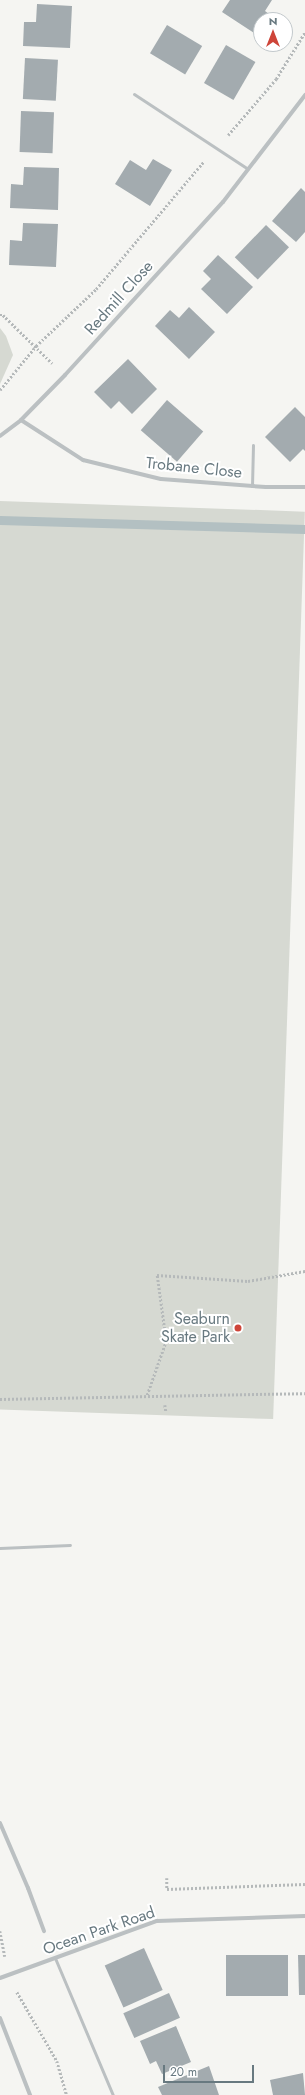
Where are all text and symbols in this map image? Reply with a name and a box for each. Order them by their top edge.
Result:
north arrow [253,12,293,52]
text: N [269,13,277,29]
street label: Redmill Close [81,257,157,339]
street label: Trobane Close [145,453,243,483]
place label: Seaburn Skate Park [161,1309,230,1347]
marker: Seaburn Skate Park [233,1323,243,1333]
street label: Ocean Park Road [40,1903,158,1959]
scale bar [165,2057,256,2083]
text: 20 m [170,2063,197,2081]

